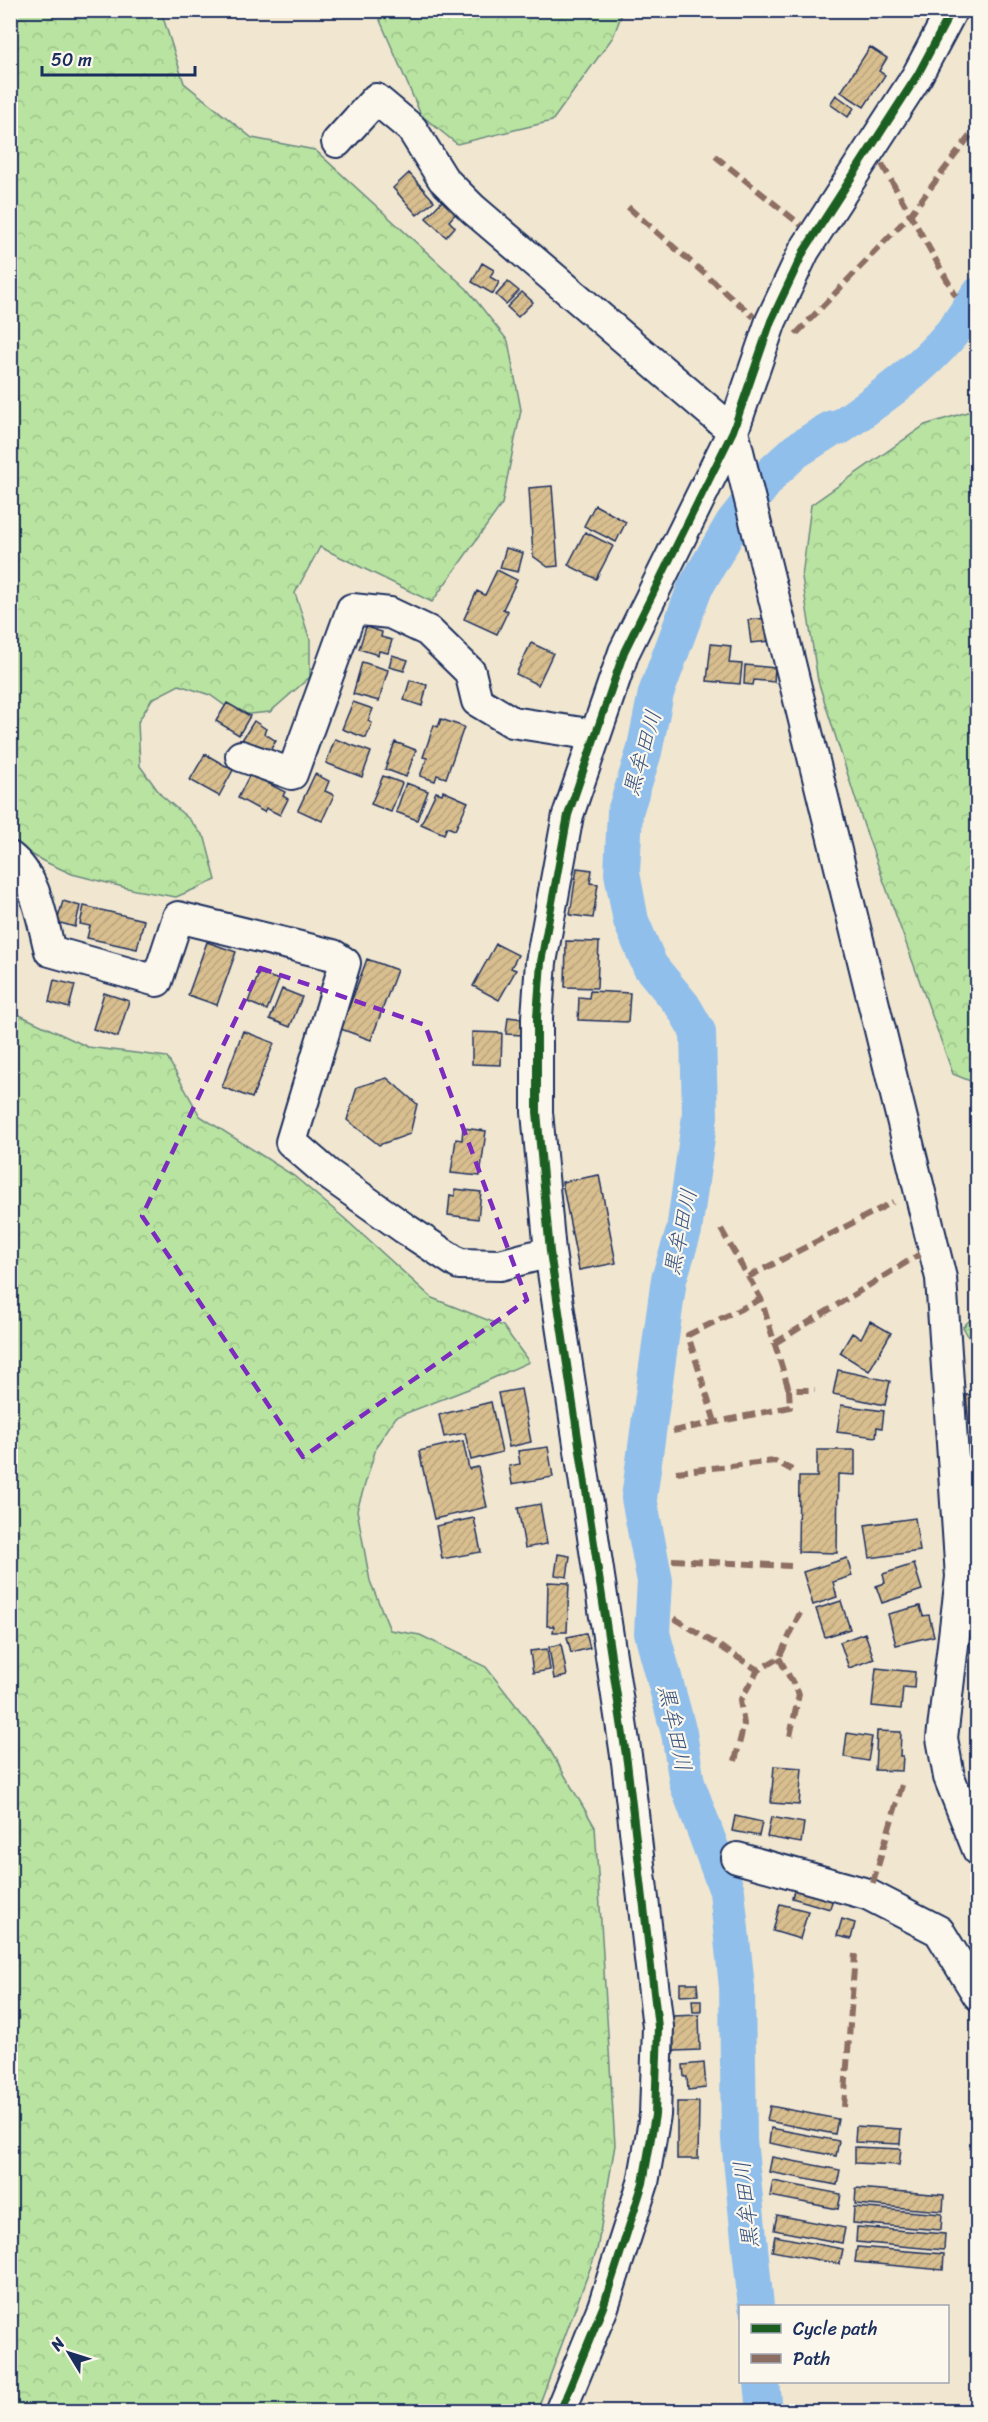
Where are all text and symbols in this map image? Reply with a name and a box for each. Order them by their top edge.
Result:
scale bar [42,39,195,77]
text: 50 m [51,44,92,76]
water label: 黒牟田川 [611,705,673,801]
water label: 黒牟田川 [652,1185,708,1279]
water label: 黒牟田川 [647,1681,703,1775]
water label: 黒牟田川 [722,2159,770,2251]
legend [739,2305,949,2383]
text: Cycle path [793,2313,877,2345]
north arrow [39,2323,99,2383]
text: N [42,2330,73,2358]
text: Path [793,2343,830,2375]

